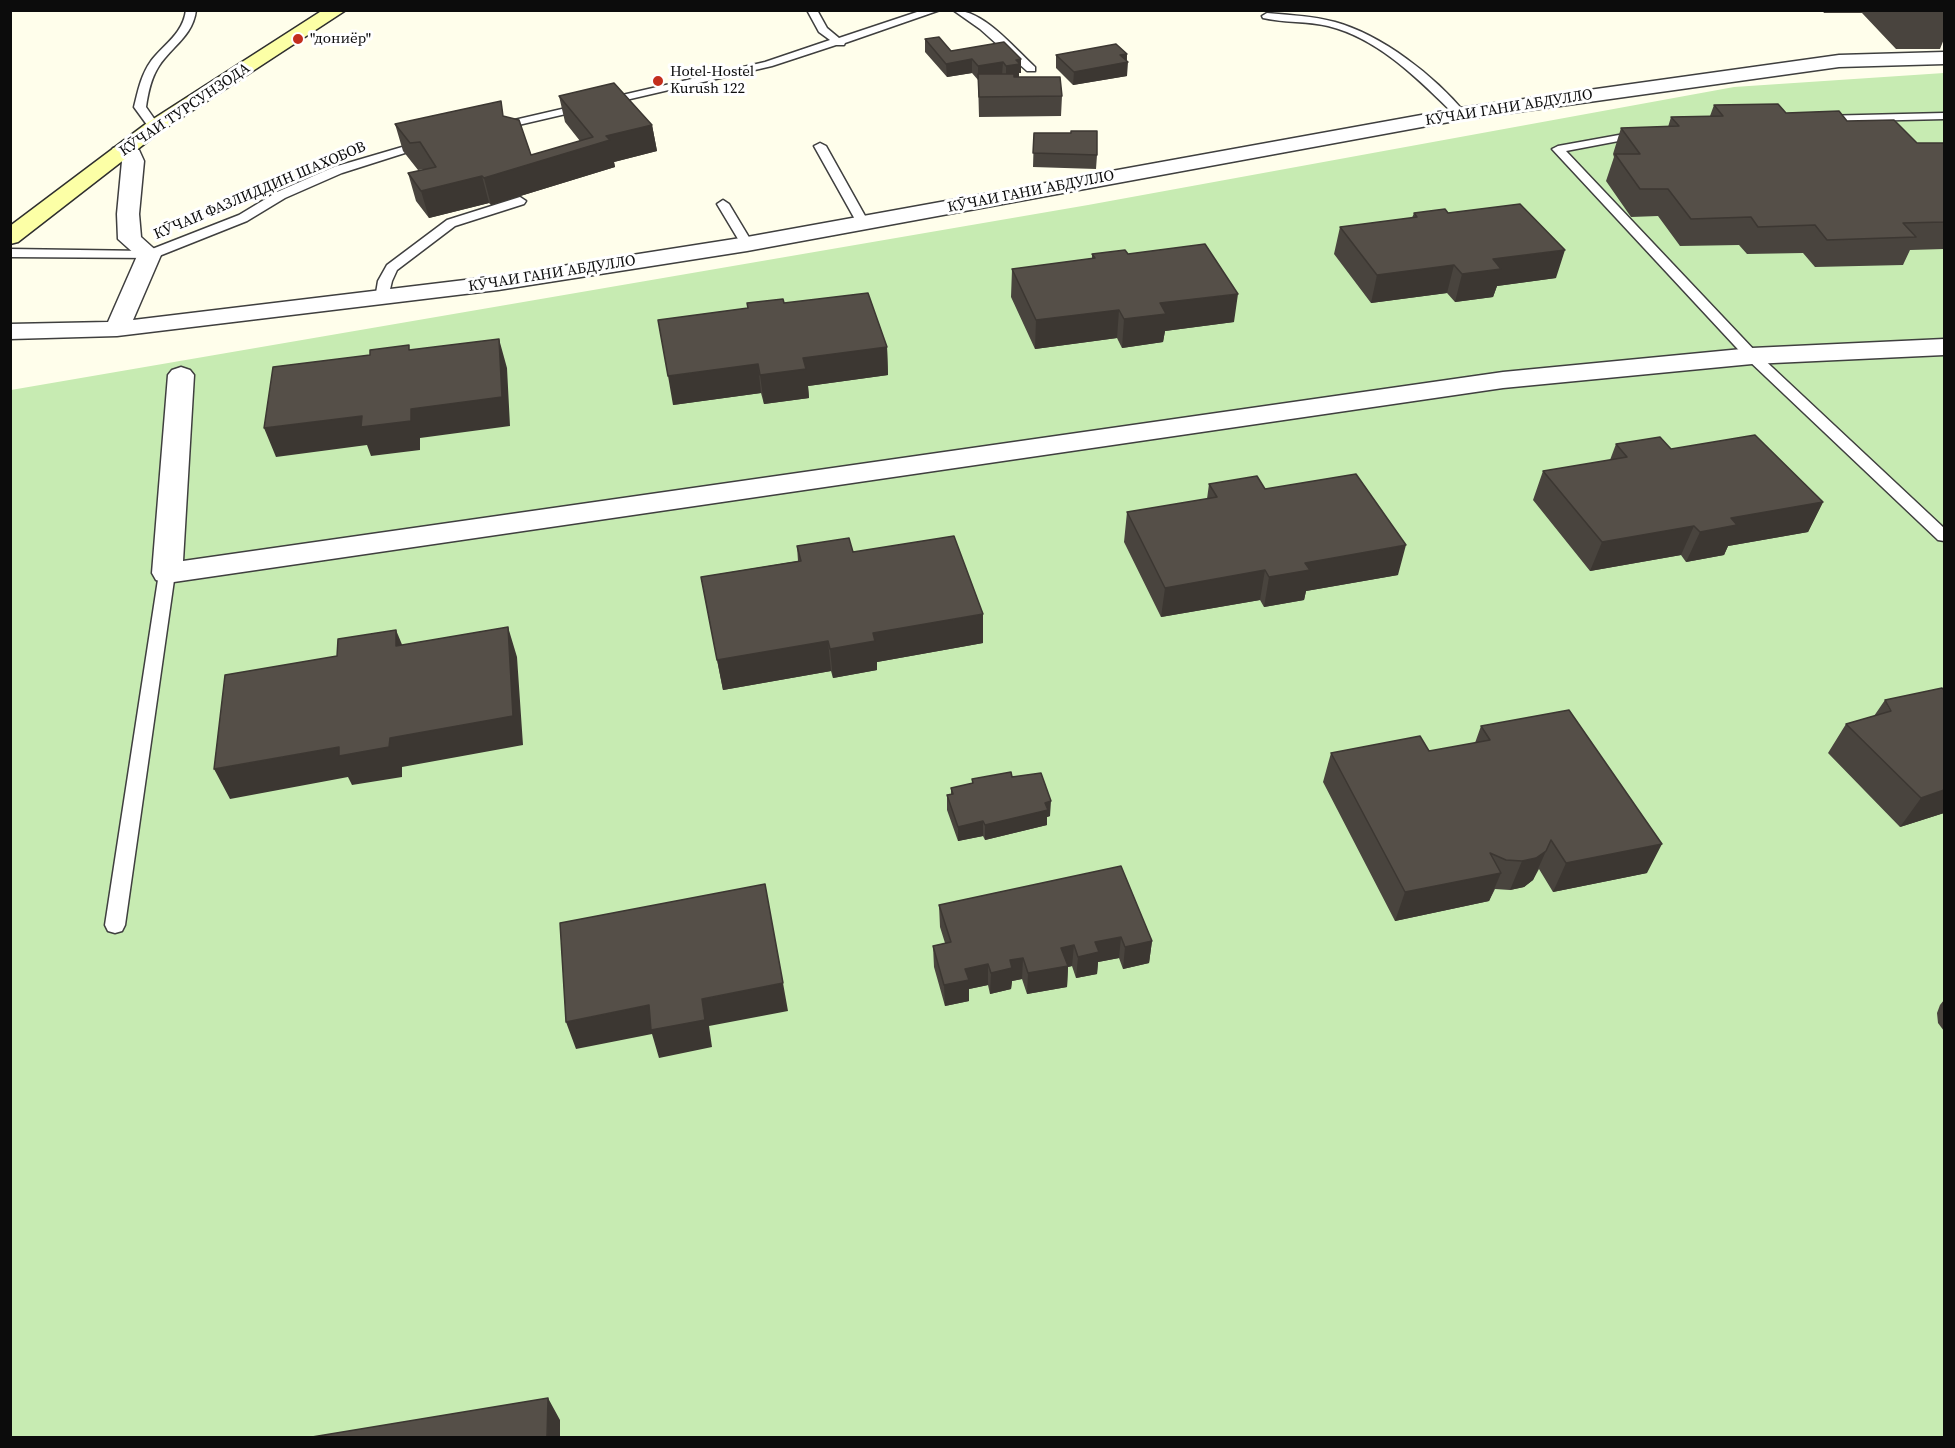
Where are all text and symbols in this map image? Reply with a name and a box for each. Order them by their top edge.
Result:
place label: "дониёр" [310,30,371,48]
marker: "дониёр" [291,32,305,46]
street label: КӮЧАИ ТУРСУНЗОДА [116,60,254,160]
place label: Hotel-Hostel Kurush 122 [670,63,754,98]
marker: Hotel-Hostel Kurush 122 [651,74,665,88]
street label: КӮЧАИ ГАНИ АБДУЛЛО [1424,86,1594,130]
street label: КӮЧАИ ФАЗЛИДДИН ШАХОБОВ [151,138,369,244]
street label: КӮЧАИ ГАНИ АБДУЛЛО [946,167,1116,217]
street label: КӮЧАИ ГАНИ АБДУЛЛО [467,252,637,296]

